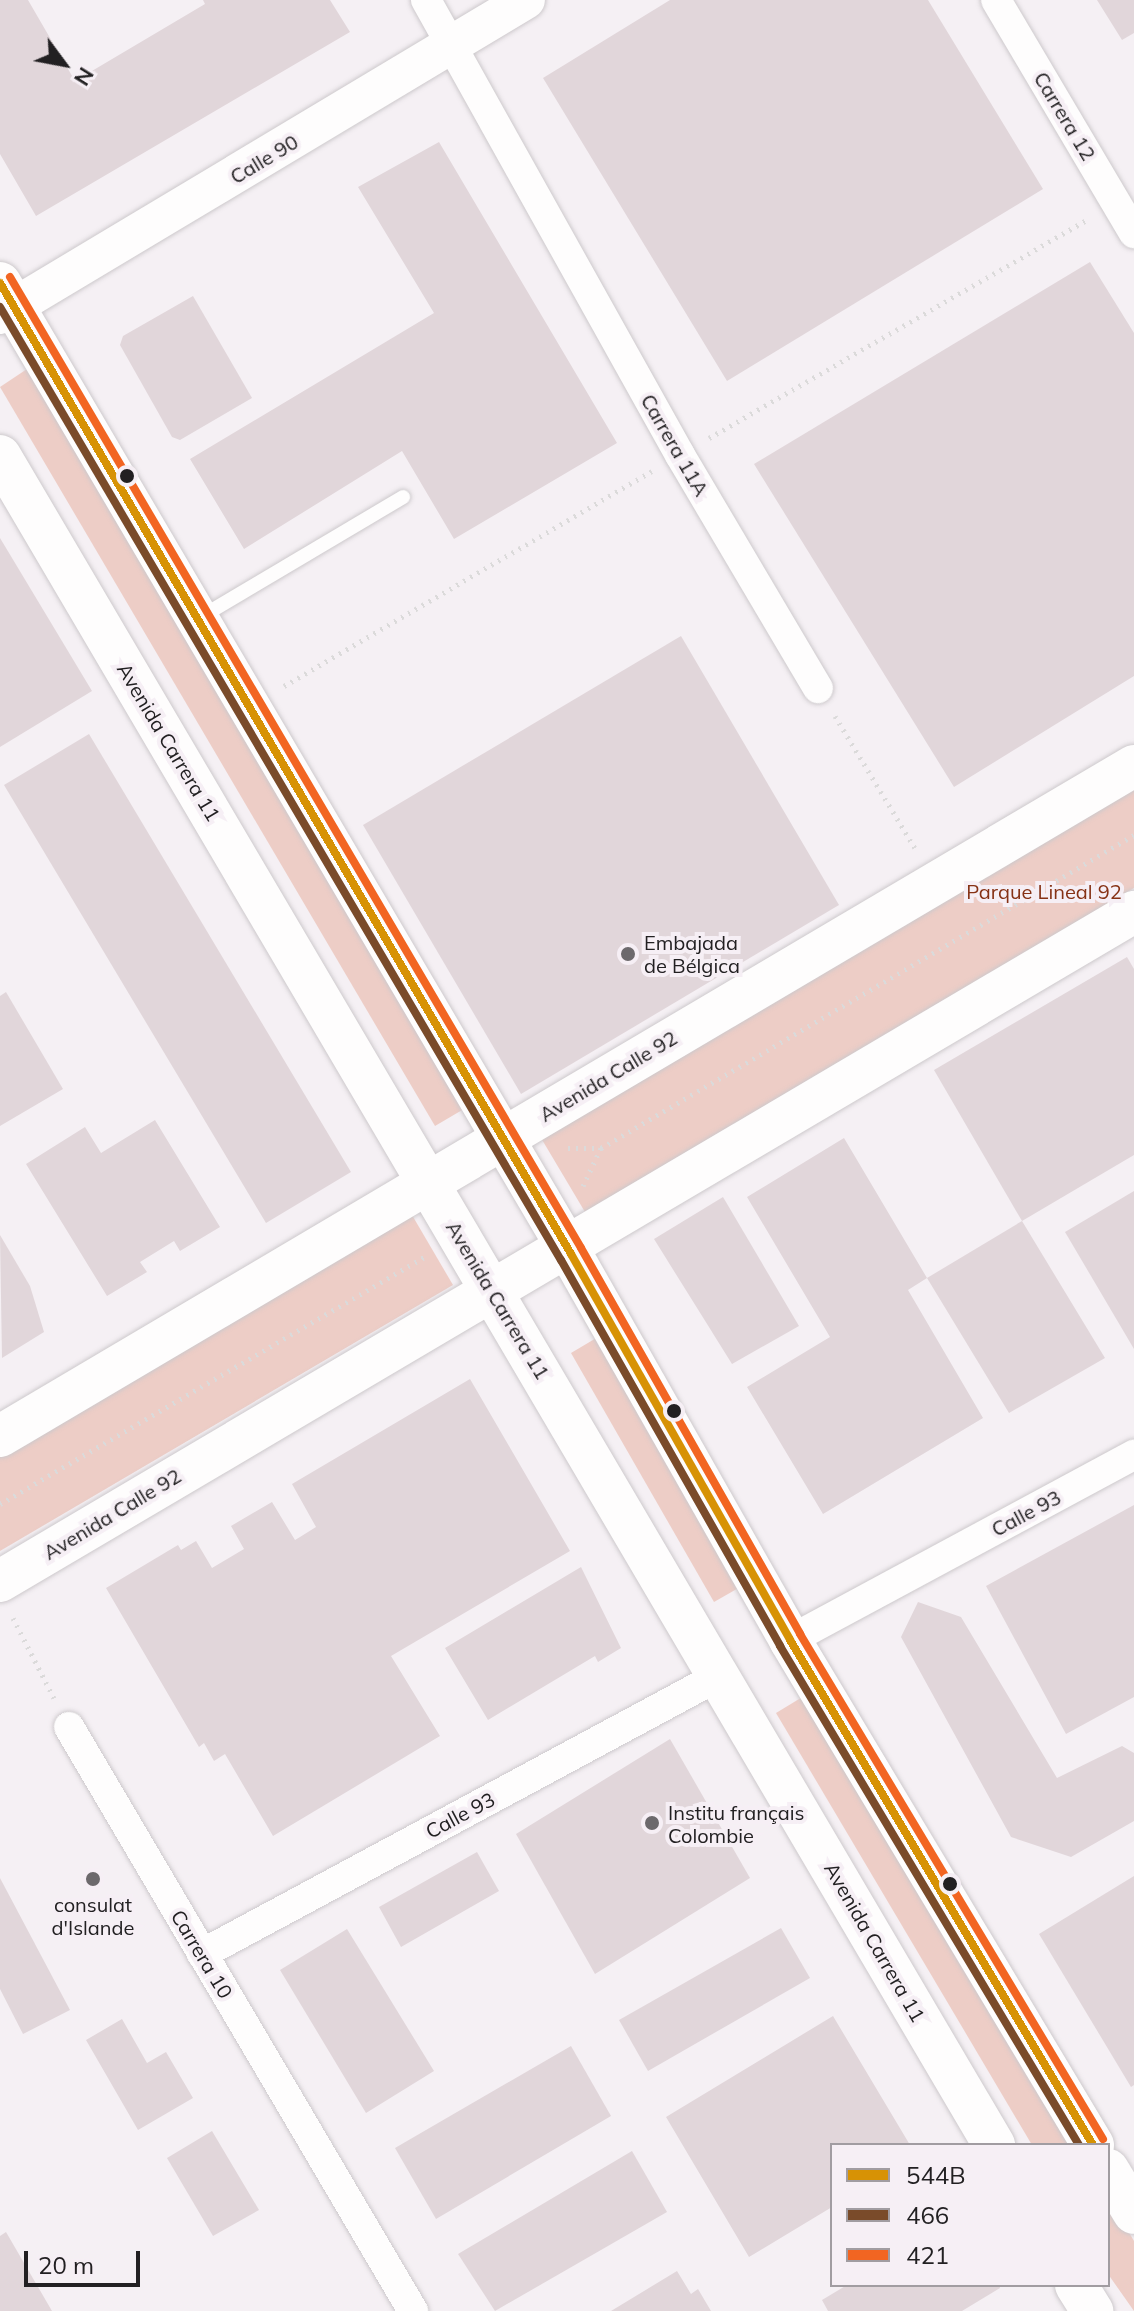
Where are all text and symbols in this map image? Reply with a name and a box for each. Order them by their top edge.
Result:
north arrow [24,24,104,104]
text: N [68,62,101,91]
street label: Carrera 12 [1029,67,1101,165]
street label: Calle 90 [226,129,302,189]
street label: Carrera 11A [636,390,714,500]
unlabelled marker [119,468,135,484]
street label: Avenida Carrera 11 [112,659,226,825]
park label: Parque Lineal 92 [966,879,1122,903]
place label: Embajada de Bélgica [644,930,740,977]
marker: Embajada de Bélgica [619,945,637,963]
street label: Avenida Calle 92 [535,1025,681,1127]
street label: Avenida Carrera 11 [441,1217,555,1383]
unlabelled marker [666,1403,682,1419]
street label: Avenida Calle 92 [39,1463,185,1565]
street label: Calle 93 [987,1485,1065,1541]
street label: Calle 93 [421,1787,499,1843]
place label: Institu français Colombie [668,1800,804,1847]
marker: Institu français Colombie [643,1814,661,1832]
street label: Avenida Carrera 11 [820,1858,930,2026]
marker: consulat d'Islande [84,1870,102,1888]
unlabelled marker [942,1876,958,1892]
place label: consulat d'Islande [52,1892,134,1939]
street label: Carrera 10 [166,1905,238,2003]
legend [830,2143,1110,2287]
text: 544B [906,2160,966,2190]
text: 466 [906,2200,949,2230]
scale bar [28,2235,144,2285]
text: 421 [906,2240,949,2270]
text: 20 m [38,2250,94,2280]

